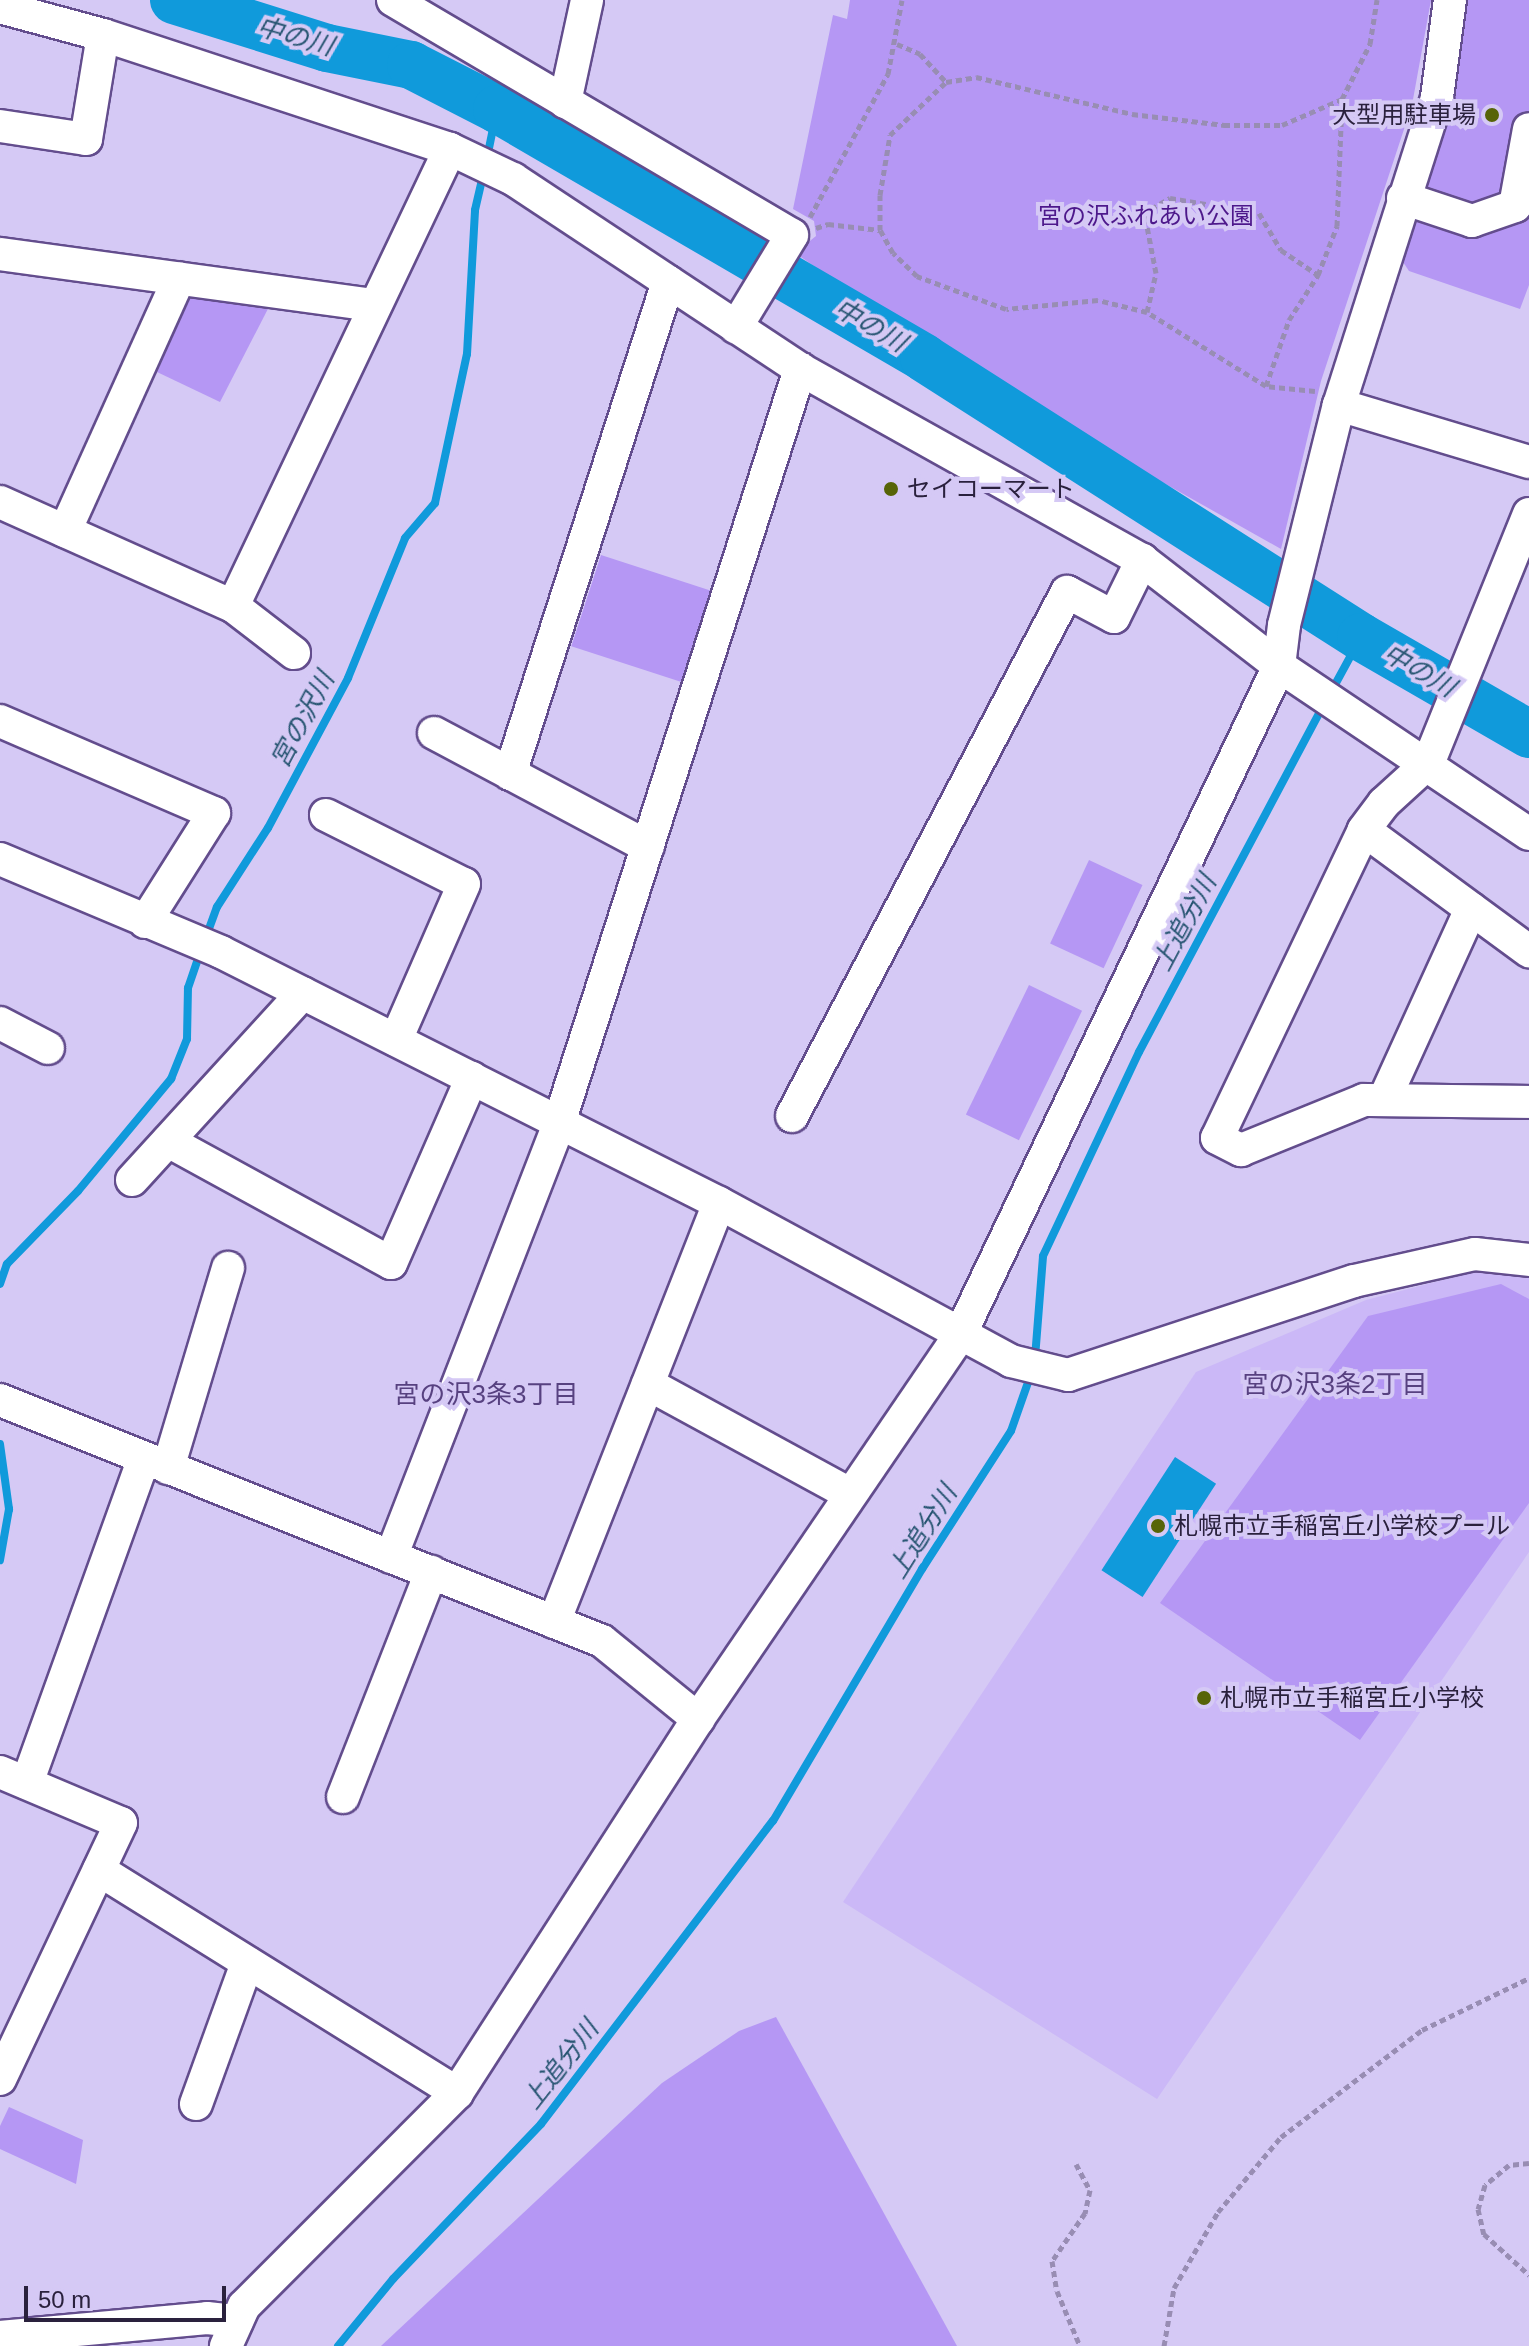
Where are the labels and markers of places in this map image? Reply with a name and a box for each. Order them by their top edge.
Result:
place label: 大型用駐車場 [1332,101,1476,129]
marker: 大型用駐車場 [1483,106,1501,124]
place label: セイコーマート [907,475,1075,503]
marker: セイコーマート [882,480,900,498]
place label: 札幌市立手稲宮丘小学校プール [1174,1512,1510,1540]
marker: 札幌市立手稲宮丘小学校プール [1149,1517,1167,1535]
place label: 札幌市立手稲宮丘小学校 [1220,1684,1484,1712]
marker: 札幌市立手稲宮丘小学校 [1195,1689,1213,1707]

